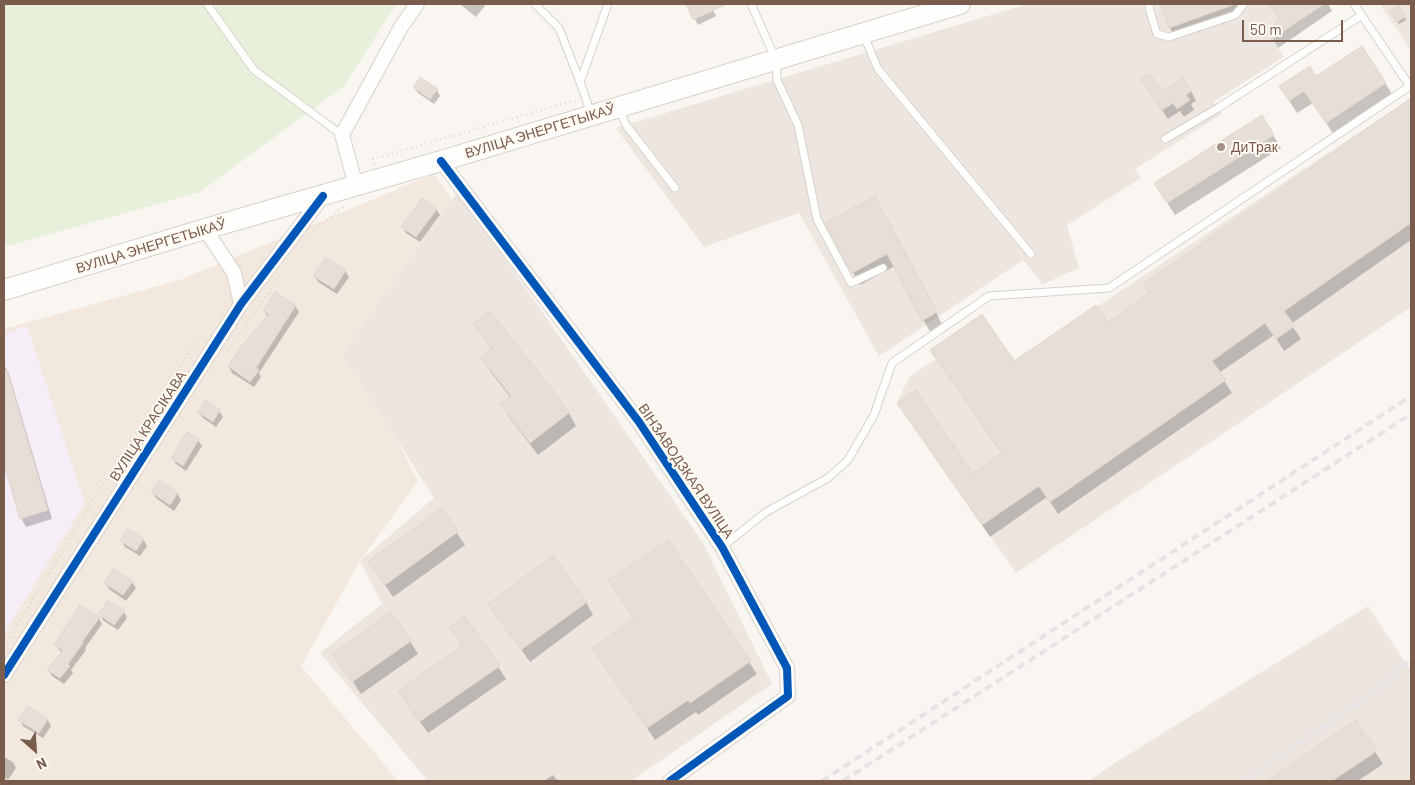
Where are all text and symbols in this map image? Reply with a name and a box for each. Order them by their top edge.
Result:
scale bar [1245,10,1346,42]
text: 50 m [1250,20,1282,38]
street label: ВУЛІЦА ЭНЕРГЕТЫКАЎ [463,100,617,162]
place label: ДиТрак [1231,139,1278,155]
marker: ДиТрак [1215,141,1227,153]
street label: ВУЛІЦА ЭНЕРГЕТЫКАЎ [74,215,228,277]
street label: ВУЛІЦА КРАСІКАВА [106,368,190,484]
street label: ВІНЗАВОДЗКАЯ ВУЛІЦА [635,400,737,542]
north arrow [10,725,60,775]
text: N [34,754,50,774]

